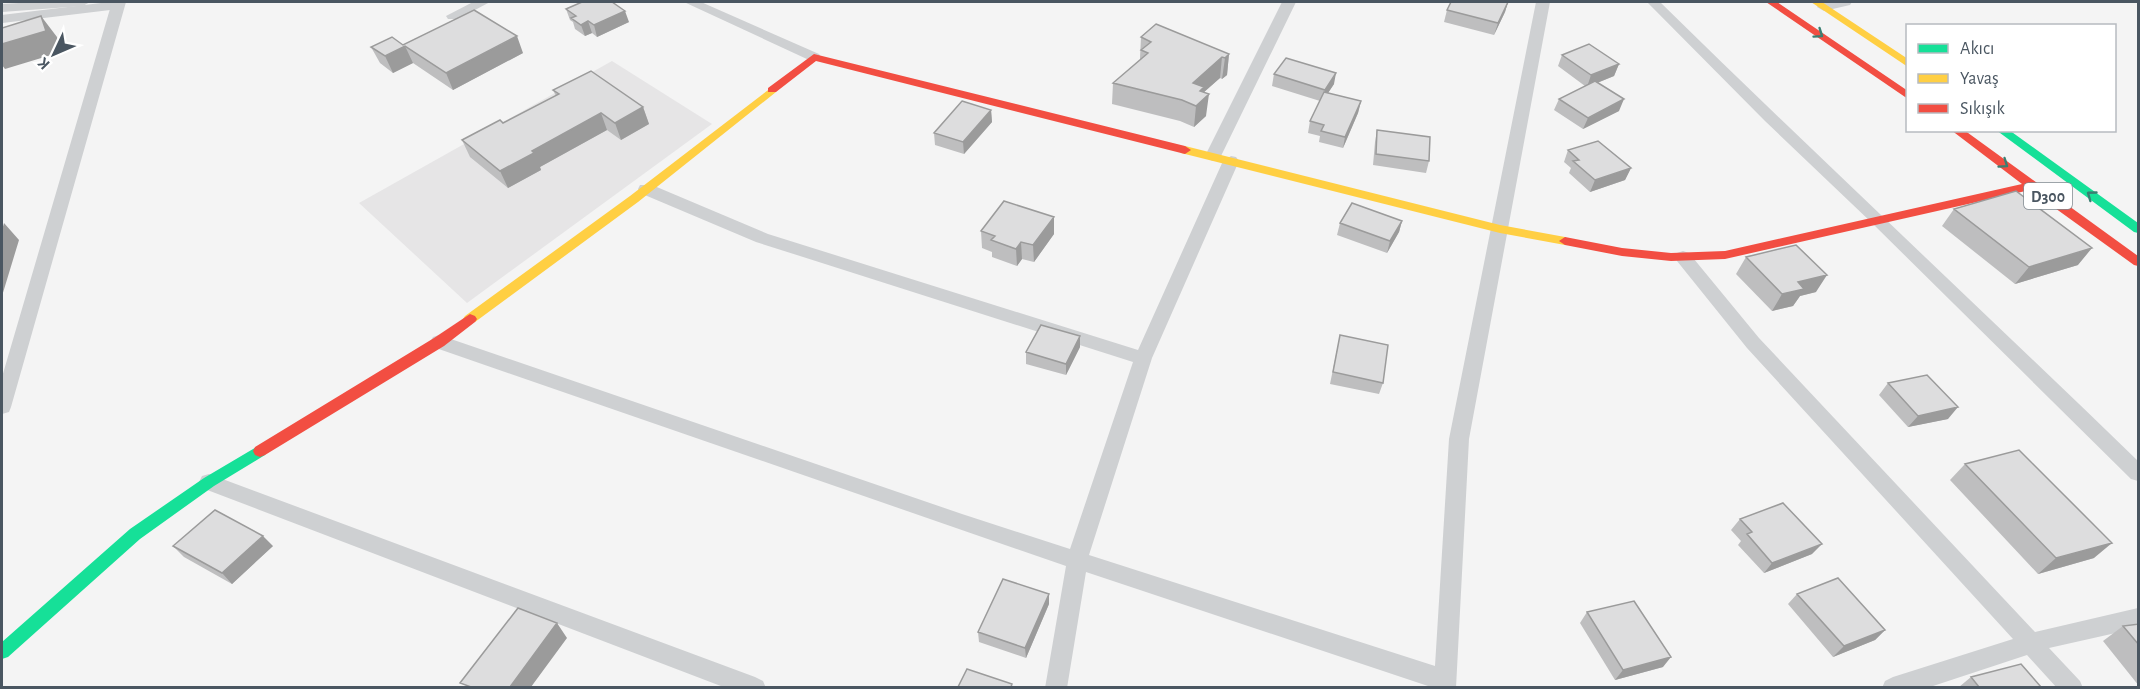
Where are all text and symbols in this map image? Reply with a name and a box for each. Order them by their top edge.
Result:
north arrow [24,24,84,84]
legend [1906,24,2116,132]
one-way arrow [1813,27,1824,38]
text: Akıcı [1960,40,1994,58]
text: K [34,54,53,73]
text: Yavaş [1960,70,1999,88]
text: Sıkışık [1960,100,2005,118]
one-way arrow [1997,157,2008,168]
road number: D300 [2024,183,2072,209]
one-way arrow [2086,191,2097,202]

